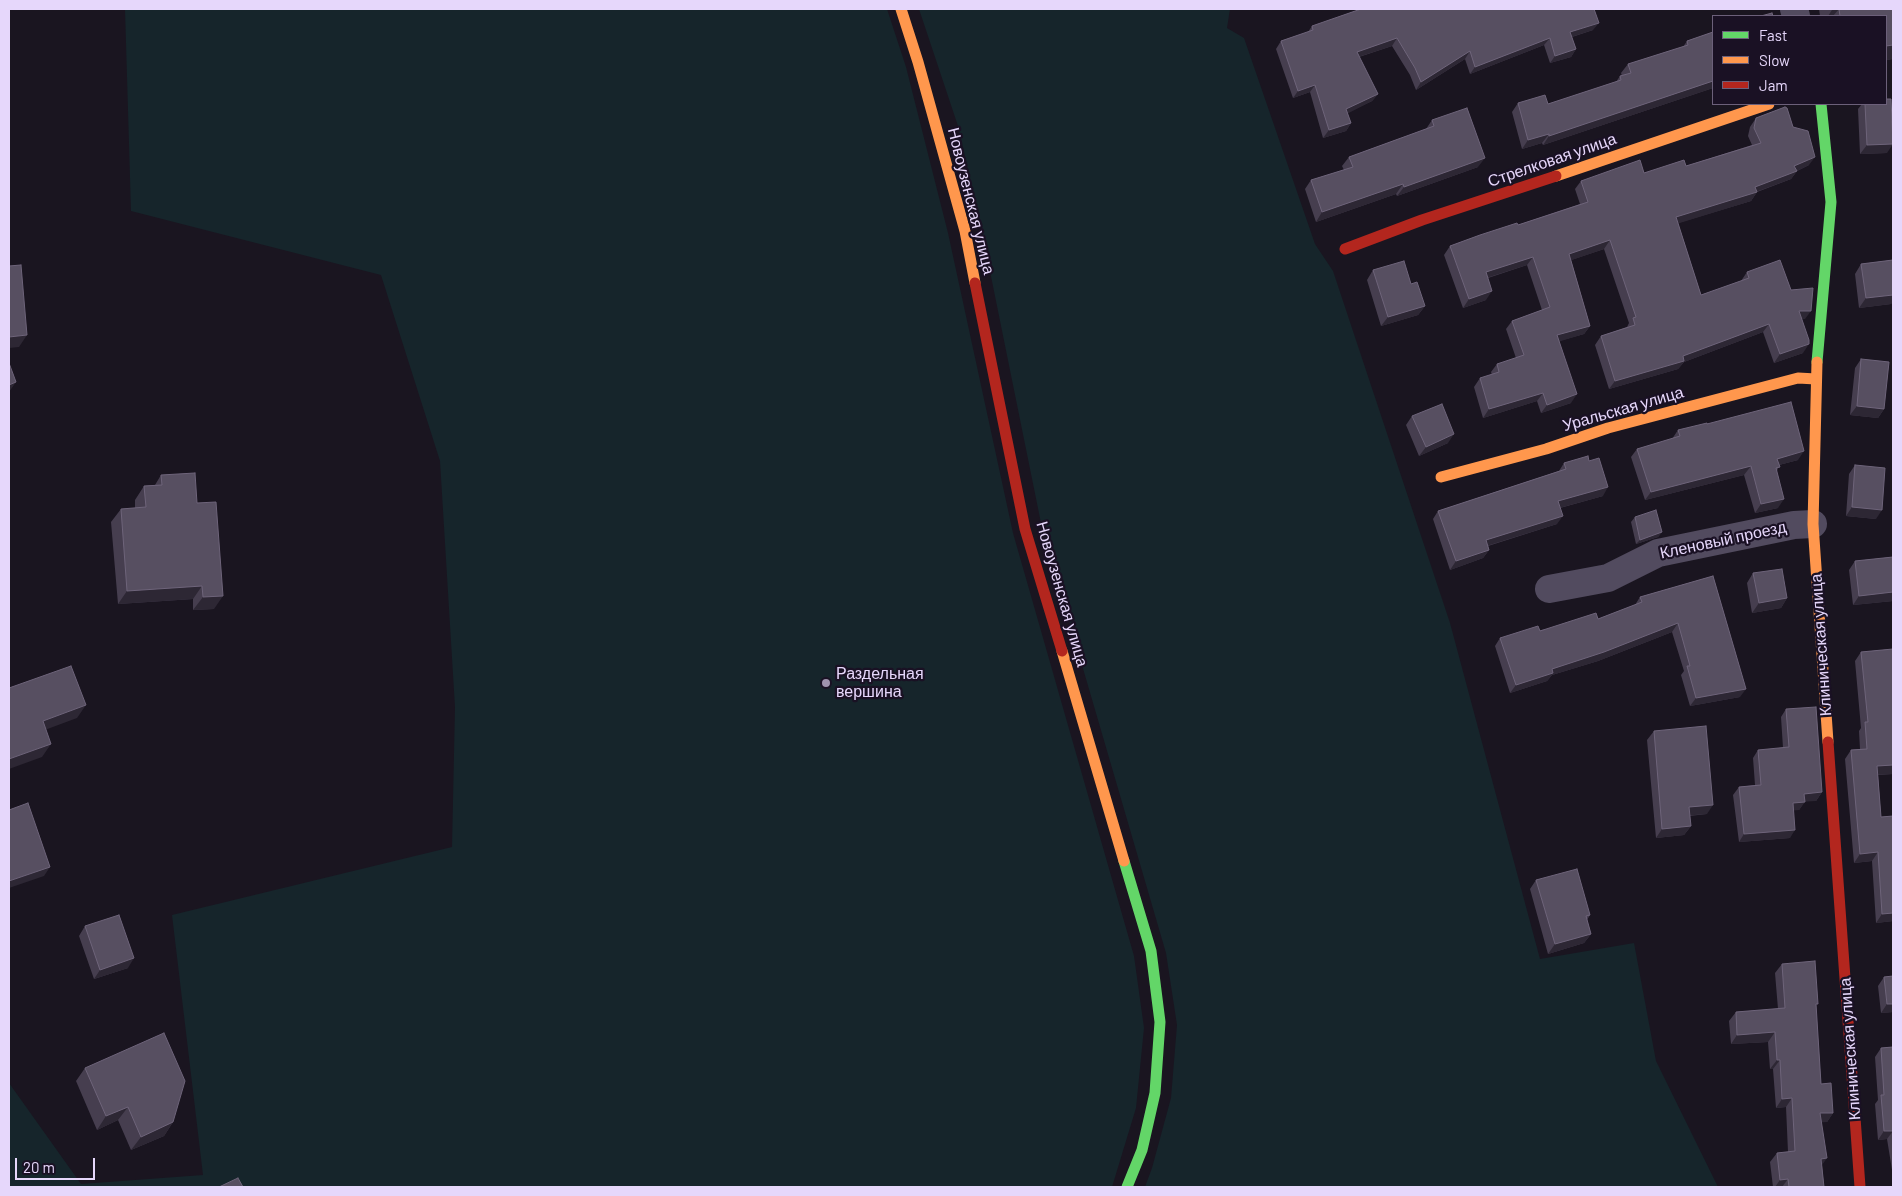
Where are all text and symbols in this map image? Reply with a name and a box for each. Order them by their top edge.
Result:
legend [1712,15,1887,105]
text: Fast [1759,26,1787,44]
text: Slow [1759,51,1790,69]
text: Jam [1759,76,1788,94]
street label: Новоузенская улица [943,126,999,276]
street label: Стрелковая улица [1485,129,1619,191]
street label: Уральская улица [1560,383,1686,435]
street label: Кленовый проезд [1658,517,1788,563]
street label: Новоузенская улица [1032,519,1092,669]
street label: Клиническая улица [1806,573,1836,717]
place label: Раздельная вершина [836,664,924,702]
marker: Раздельная вершина [820,677,832,689]
street label: Клиническая улица [1835,977,1865,1121]
scale bar [18,1148,98,1180]
text: 20 m [23,1158,55,1176]

